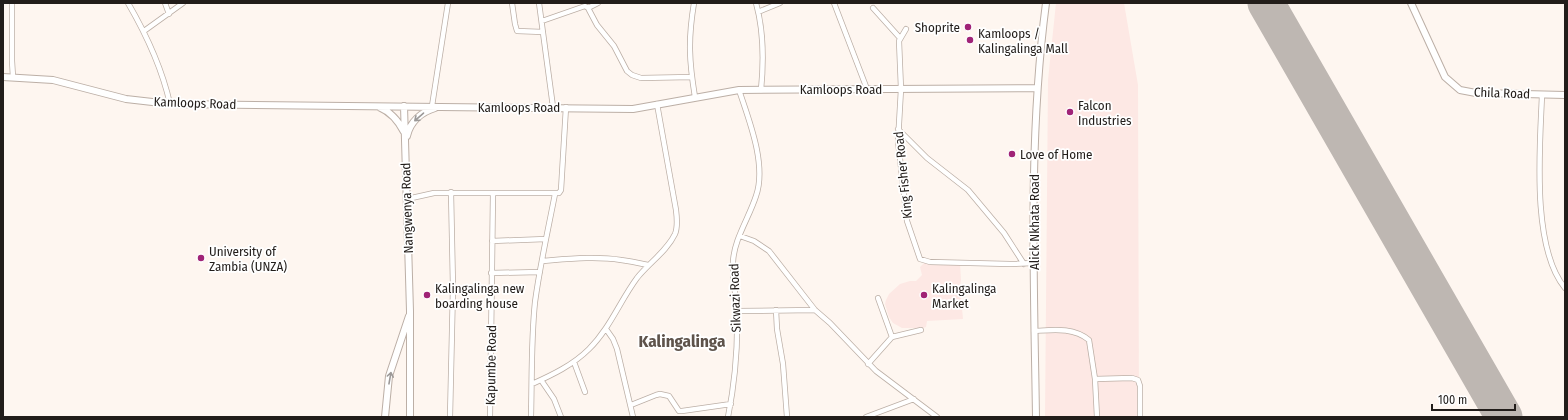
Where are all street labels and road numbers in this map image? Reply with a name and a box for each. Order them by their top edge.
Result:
street label: Kamloops Road [800,82,882,97]
street label: Chila Road [1474,85,1530,101]
street label: Kamloops Road [153,94,237,112]
street label: Kamloops Road [478,100,560,115]
street label: King Fisher Road [891,130,915,220]
street label: Nangwenya Road [398,162,416,254]
street label: Alick Nkhata Road [1027,174,1042,270]
street label: Sikwazi Road [726,263,744,333]
street label: Kapumbe Road [483,325,499,405]

